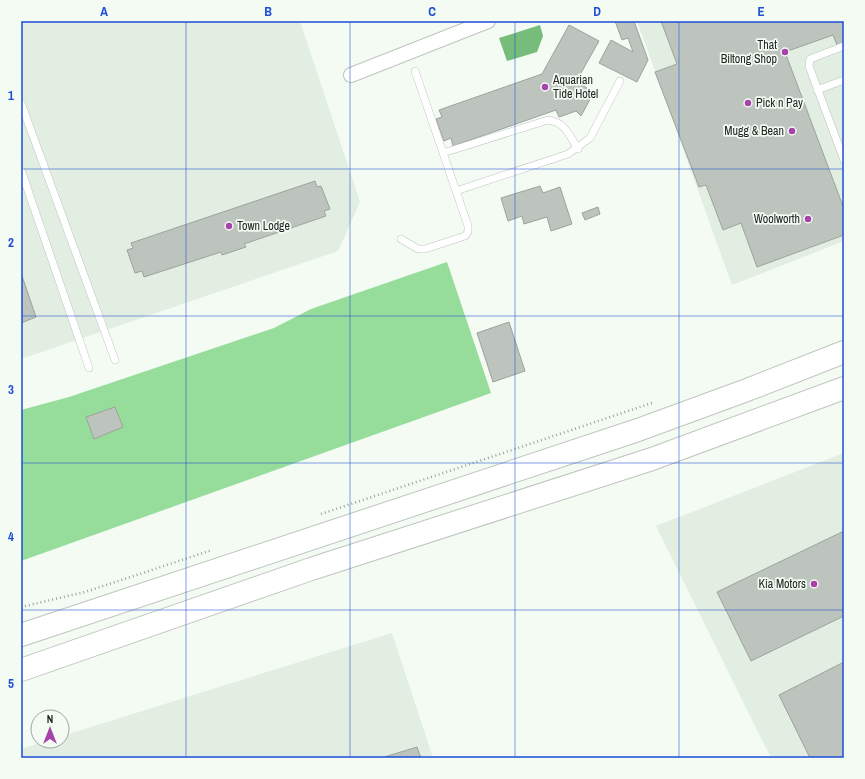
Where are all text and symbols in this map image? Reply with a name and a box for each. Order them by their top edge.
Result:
text: A [100,3,108,20]
text: B [264,3,272,20]
text: C [428,3,436,20]
text: D [593,3,601,20]
text: E [757,3,765,20]
place label: That Biltong Shop [721,37,777,67]
marker: That Biltong Shop [780,47,790,57]
place label: Aquarian Tide Hotel [552,72,598,102]
marker: Aquarian Tide Hotel [540,82,550,92]
text: 1 [8,87,14,104]
place label: Pick n Pay [756,95,803,111]
marker: Pick n Pay [743,98,753,108]
place label: Mugg & Bean [724,123,784,139]
marker: Mugg & Bean [787,126,797,136]
place label: Woolworth [754,211,800,227]
marker: Woolworth [803,214,813,224]
place label: Town Lodge [237,218,290,234]
marker: Town Lodge [224,221,234,231]
text: 2 [8,234,14,251]
text: 3 [8,381,14,398]
text: 4 [8,528,14,545]
place label: Kia Motors [758,576,806,592]
marker: Kia Motors [809,579,819,589]
text: 5 [8,675,14,692]
north arrow [30,709,70,749]
text: N [47,712,53,726]

